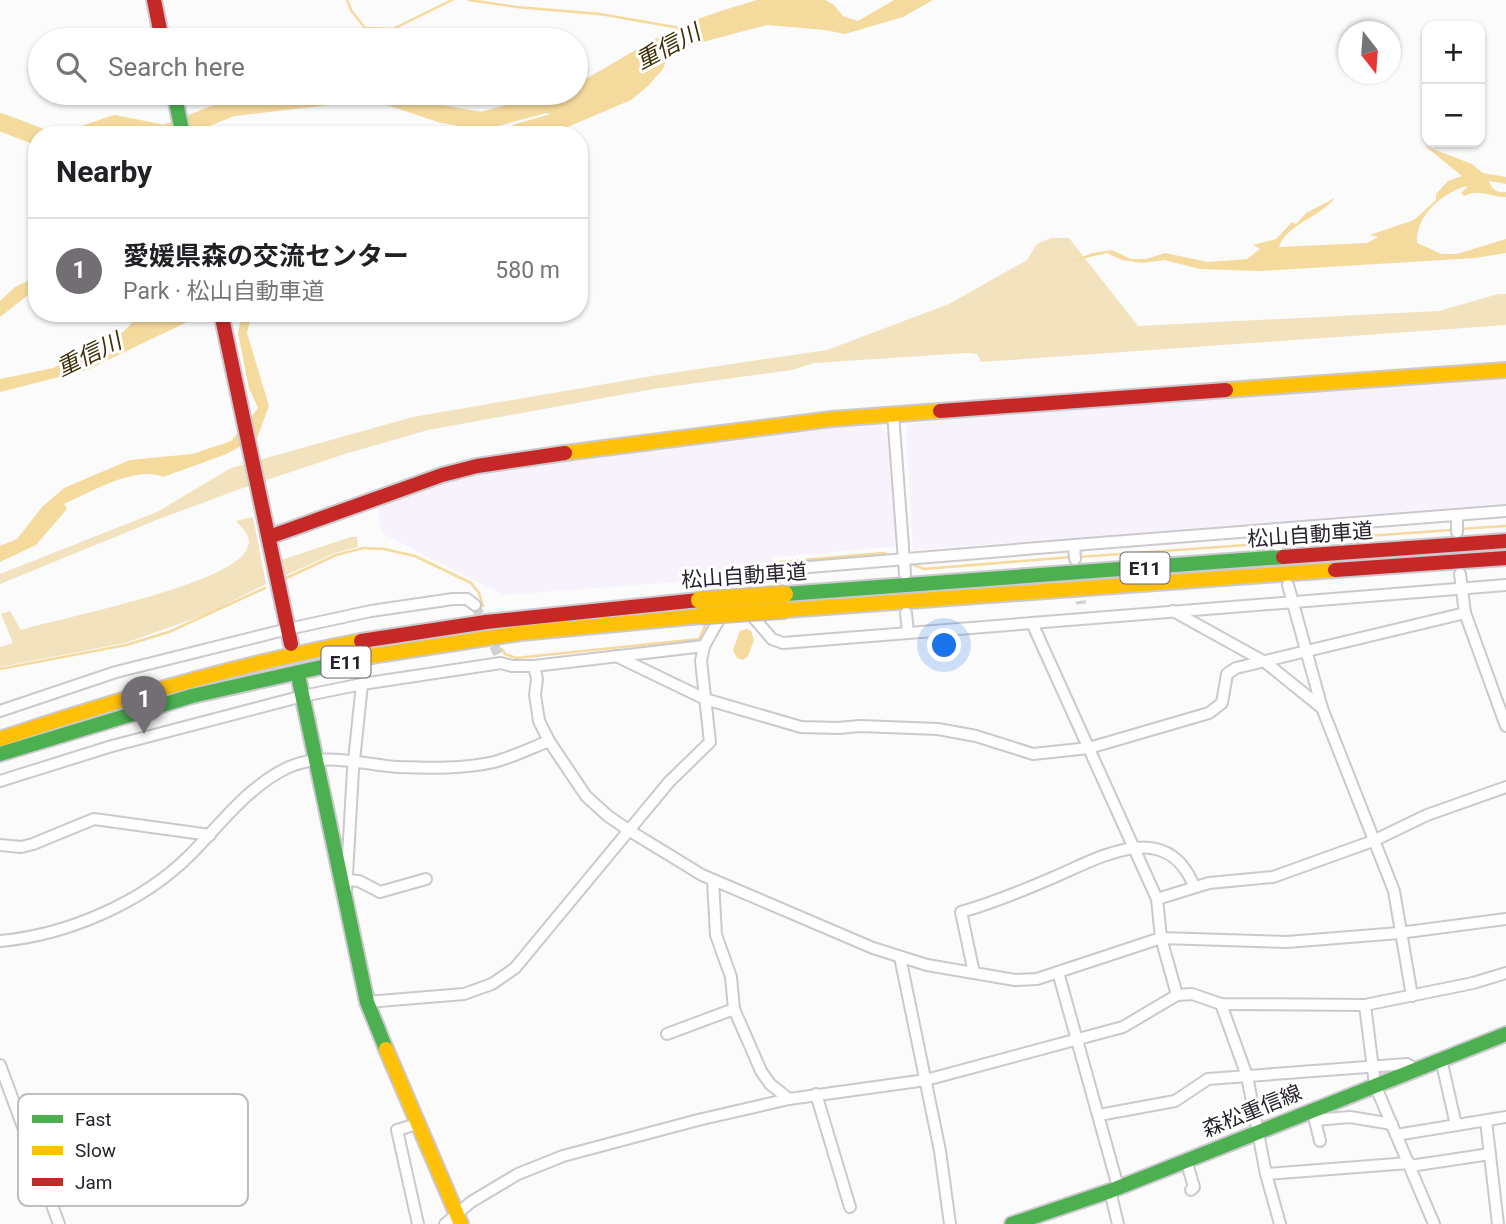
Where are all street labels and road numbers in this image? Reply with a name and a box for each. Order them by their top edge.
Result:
street label: 松山自動車道 [1246,519,1374,551]
road number: E11 [1120,552,1170,583]
street label: 松山自動車道 [680,560,808,592]
road number: E11 [322,646,370,678]
street label: 森松重信線 [1199,1080,1305,1142]

